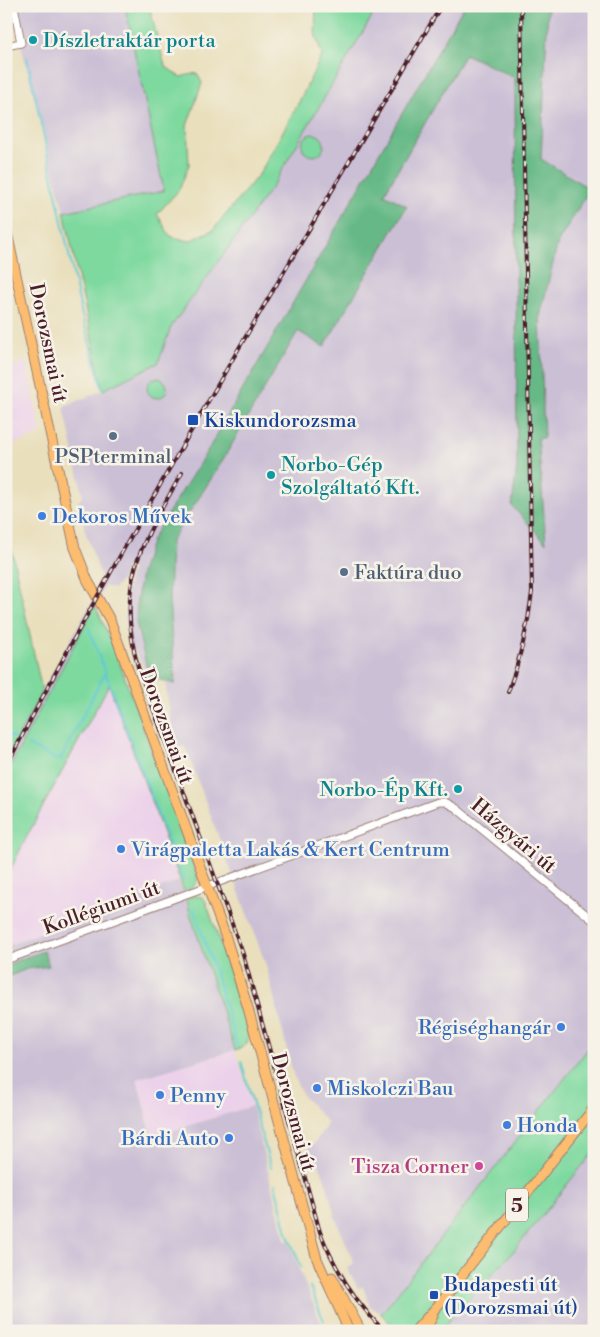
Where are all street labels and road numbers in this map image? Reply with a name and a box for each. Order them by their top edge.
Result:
street label: Dorozsmai út [23,281,72,405]
street label: Dorozsmai út [133,665,198,788]
street label: Házgyári út [465,793,561,879]
street label: Kollégiumi út [40,876,163,941]
street label: Dorozsmai út [265,1050,320,1174]
road number: 5 [506,1188,528,1222]

